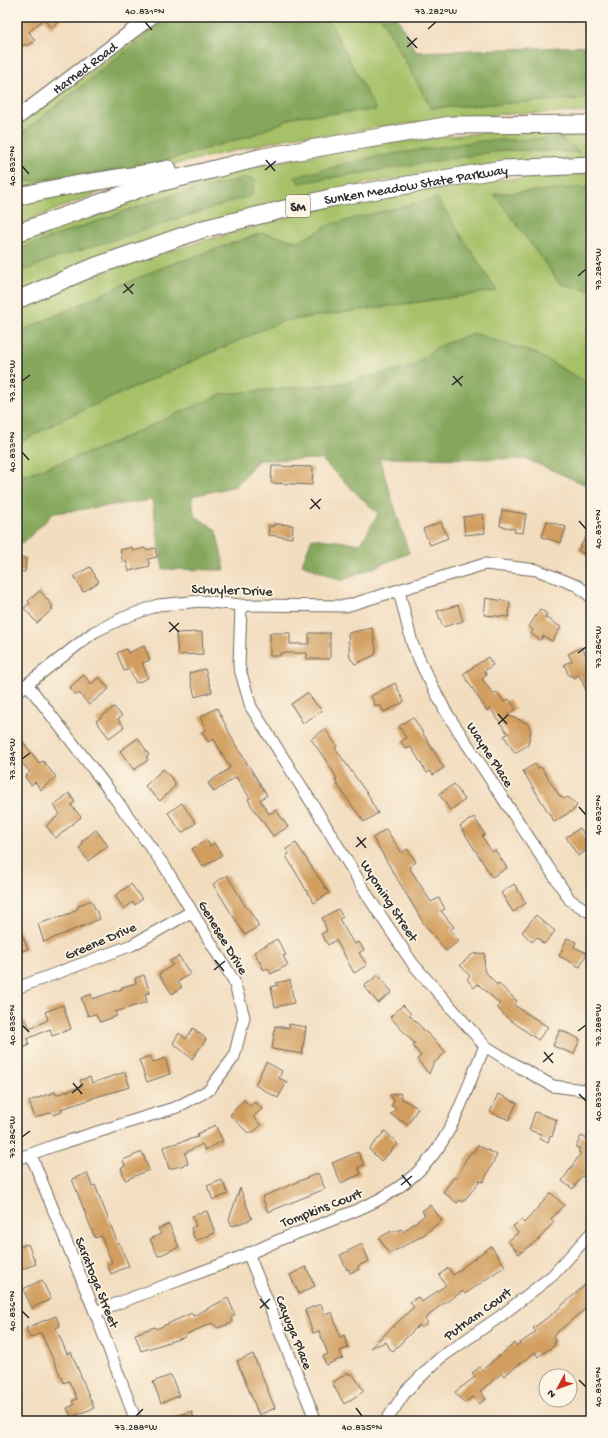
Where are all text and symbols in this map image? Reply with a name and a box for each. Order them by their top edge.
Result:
text: 40.831°N [125,6,165,18]
text: 73.282°W [414,6,457,18]
street label: Harned Road [50,38,123,99]
text: 40.832°N [7,145,19,186]
street label: Sunken Meadow State Parkway [323,163,508,210]
road number: SM [286,195,310,217]
text: 73.284°W [593,248,605,291]
text: 73.282°W [7,360,19,403]
text: 40.833°N [7,431,19,472]
text: 40.831°N [593,509,605,549]
street label: Schuyler Drive [191,582,274,601]
text: 73.286°W [593,626,605,669]
street label: Wayne Place [462,720,517,792]
text: 73.284°W [7,738,19,781]
text: 40.832°N [593,794,605,835]
street label: Wyoming Street [355,857,421,947]
street label: Genesee Drive [193,898,251,979]
street label: Greene Drive [63,919,140,965]
text: 73.288°W [593,1003,605,1047]
text: 40.835°N [7,1004,19,1045]
text: 40.833°N [593,1080,605,1121]
text: 73.286°W [7,1116,19,1159]
street label: Tompkins Court [278,1186,366,1233]
street label: Saratoga Street [70,1235,122,1332]
street label: Putnam Court [440,1284,517,1346]
text: 40.836°N [7,1290,19,1331]
street label: Cayuga Place [270,1293,316,1373]
text: 40.834°N [593,1367,605,1407]
north arrow [538,1368,578,1408]
text: N [545,1387,559,1400]
text: 73.288°W [114,1422,158,1434]
text: 40.835°N [342,1422,383,1434]

